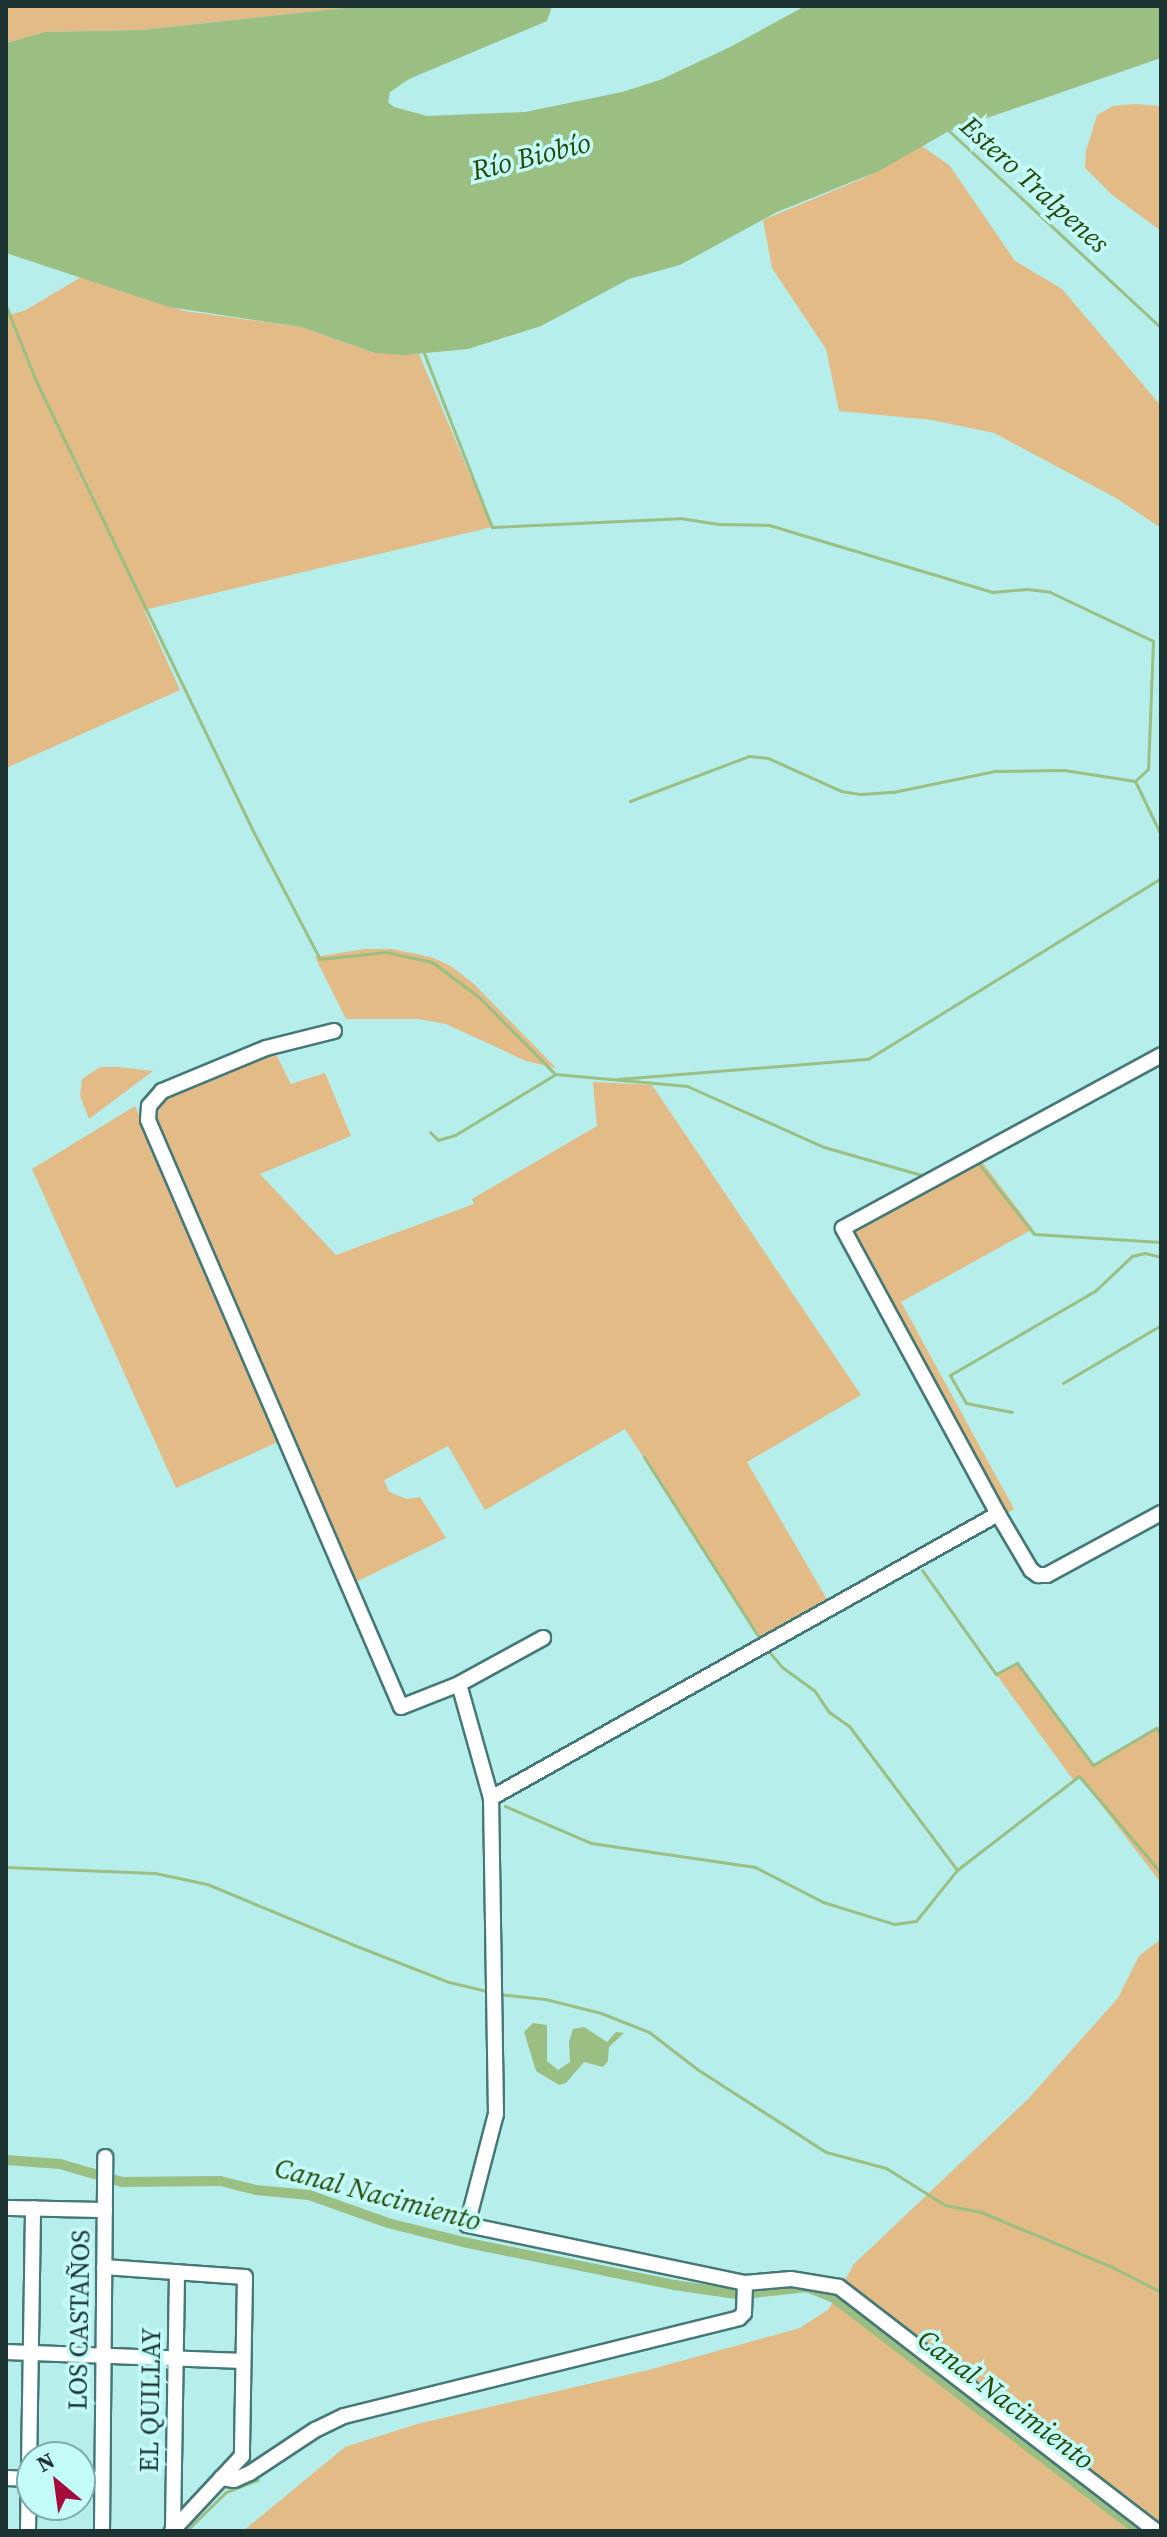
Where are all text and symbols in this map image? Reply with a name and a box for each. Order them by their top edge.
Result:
water label: Estero Tralpenes [954,109,1116,259]
water label: Río Biobío [468,125,594,187]
water label: Canal Nacimiento [271,2150,485,2238]
street label: LOS CASTAÑOS [63,2229,97,2411]
water label: Canal Nacimiento [911,2322,1101,2476]
street label: EL QUILLAY [134,2327,168,2473]
north arrow [16,2441,96,2521]
text: N [31,2445,60,2479]

